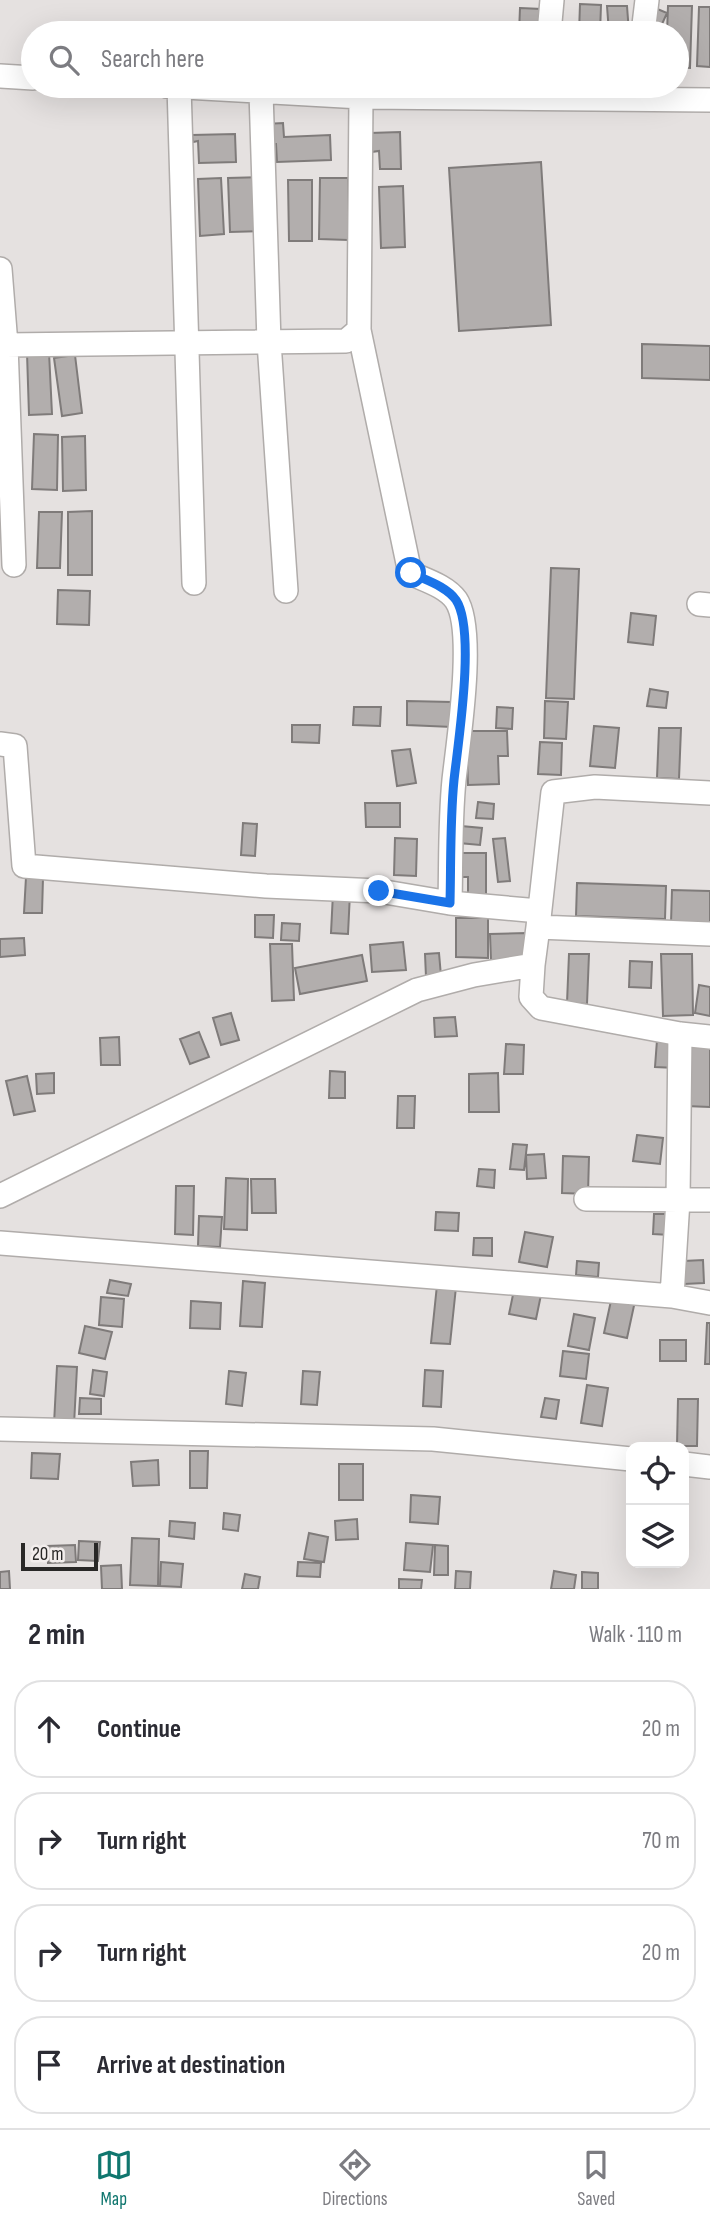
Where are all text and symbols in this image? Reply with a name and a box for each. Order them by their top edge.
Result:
search box [21,21,689,98]
icon: search [45,41,83,79]
text: Search here [101,44,204,75]
route start [395,557,426,588]
route end [363,875,394,906]
map controls [626,1442,689,1568]
button: locate [626,1442,689,1505]
button: layers [626,1505,689,1568]
scale bar [21,1540,98,1572]
text: 20 m [32,1543,64,1566]
text: 2 min [28,1617,85,1653]
text: Walk · 110 m [589,1621,682,1649]
icon: ahead [30,1710,68,1748]
text: Continue [97,1714,181,1745]
text: 20 m [642,1715,680,1743]
icon: right [30,1822,68,1860]
text: Turn right [97,1826,186,1857]
text: 70 m [642,1827,680,1855]
icon: right [30,1934,68,1972]
text: Turn right [97,1938,186,1969]
text: 20 m [642,1939,680,1967]
icon: arrive [30,2046,68,2084]
text: Arrive at destination [97,2050,285,2081]
tab: Map [95,2146,133,2211]
tab: Directions [322,2146,388,2211]
tab: Saved [577,2146,615,2211]

